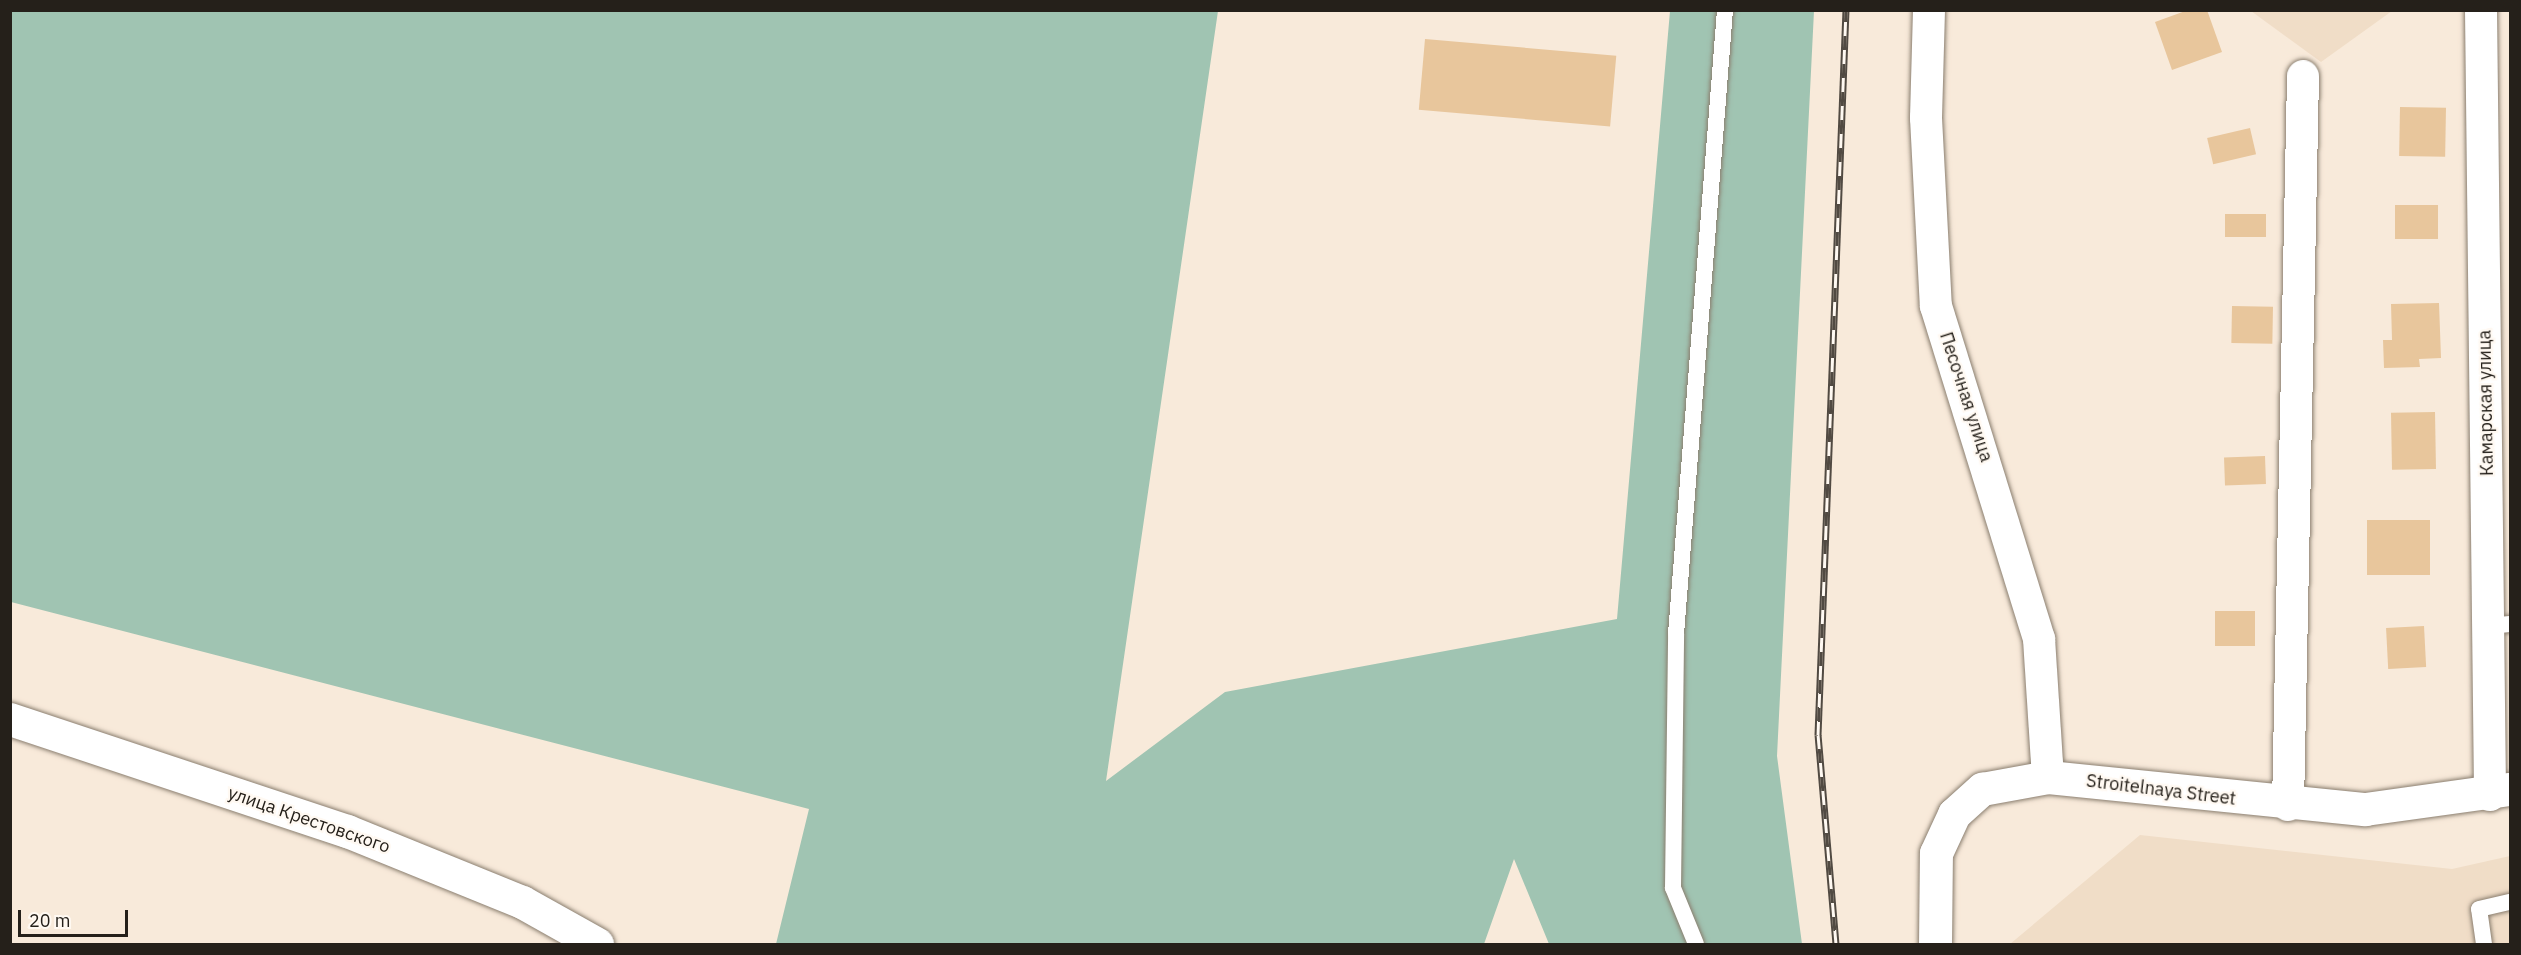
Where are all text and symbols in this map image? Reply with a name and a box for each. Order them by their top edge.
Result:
street label: Песочная улица [1935,329,1997,465]
street label: Камарская улица [2474,330,2498,476]
street label: Stroitelnaya Street [2085,770,2237,810]
street label: улица Крестовского [225,782,393,858]
scale bar [21,898,130,936]
text: 20 m [29,909,71,932]

